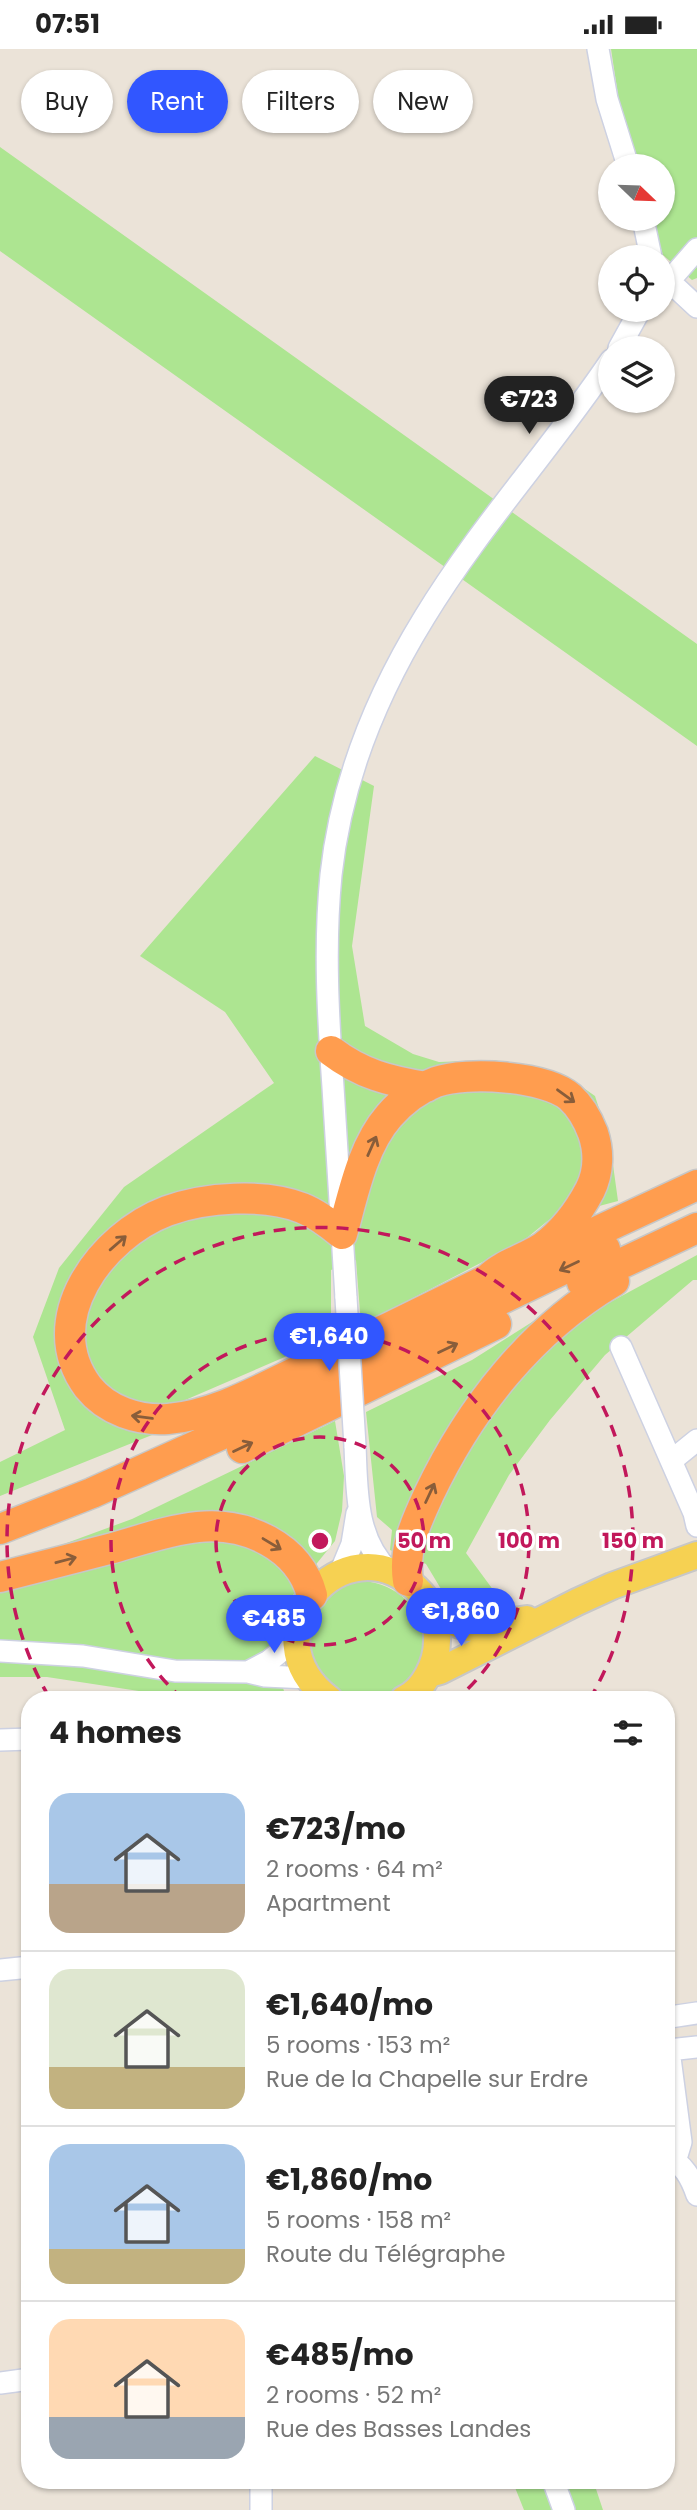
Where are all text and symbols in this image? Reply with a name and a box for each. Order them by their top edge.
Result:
text: 07:51 [35,6,100,42]
chip: Buy [21,70,113,133]
chip: Rent [127,70,228,133]
chip: Filters [242,70,359,133]
chip: New [373,70,473,133]
north arrow [598,154,676,231]
map controls [598,154,675,413]
button: locate [598,245,675,322]
button: layers [598,336,675,413]
pin: €723 [488,377,570,436]
text: €723 [500,383,558,415]
one-way arrow [556,1088,575,1103]
one-way arrow [366,1136,379,1157]
one-way arrow [109,1235,127,1251]
one-way arrow [559,1260,580,1274]
pin: €1,640 [272,1313,386,1373]
text: €1,640 [290,1320,368,1352]
one-way arrow [437,1341,458,1355]
one-way arrow [131,1410,154,1423]
one-way arrow [232,1440,253,1453]
one-way arrow [423,1483,437,1504]
text: 50 m [397,1526,451,1555]
text: 100 m [498,1526,560,1555]
text: 150 m [602,1526,664,1555]
centre of rings [308,1529,332,1553]
one-way arrow [262,1537,282,1551]
one-way arrow [54,1553,77,1566]
pin: €1,860 [404,1589,518,1648]
pin: €485 [233,1595,315,1655]
text: €1,860 [422,1595,500,1627]
text: €485 [242,1602,306,1634]
text: 4 homes [49,1711,182,1754]
icon: filters [609,1714,647,1752]
text: €723/mo [266,1807,406,1850]
icon: home [105,1821,189,1905]
text: 2 rooms · 64 m² [266,1853,443,1885]
text: Apartment [266,1887,391,1919]
text: €1,640/mo [266,1983,433,2026]
icon: home [105,1997,189,2081]
text: 5 rooms · 153 m² [266,2029,450,2061]
text: Rue de la Chapelle sur Erdre [266,2063,588,2095]
text: €1,860/mo [266,2158,432,2201]
icon: home [105,2172,189,2256]
text: 5 rooms · 158 m² [266,2204,451,2236]
text: Route du Télégraphe [266,2238,505,2270]
text: €485/mo [266,2333,414,2376]
icon: home [105,2347,189,2431]
text: 2 rooms · 52 m² [266,2379,441,2411]
text: Rue des Basses Landes [266,2413,531,2445]

